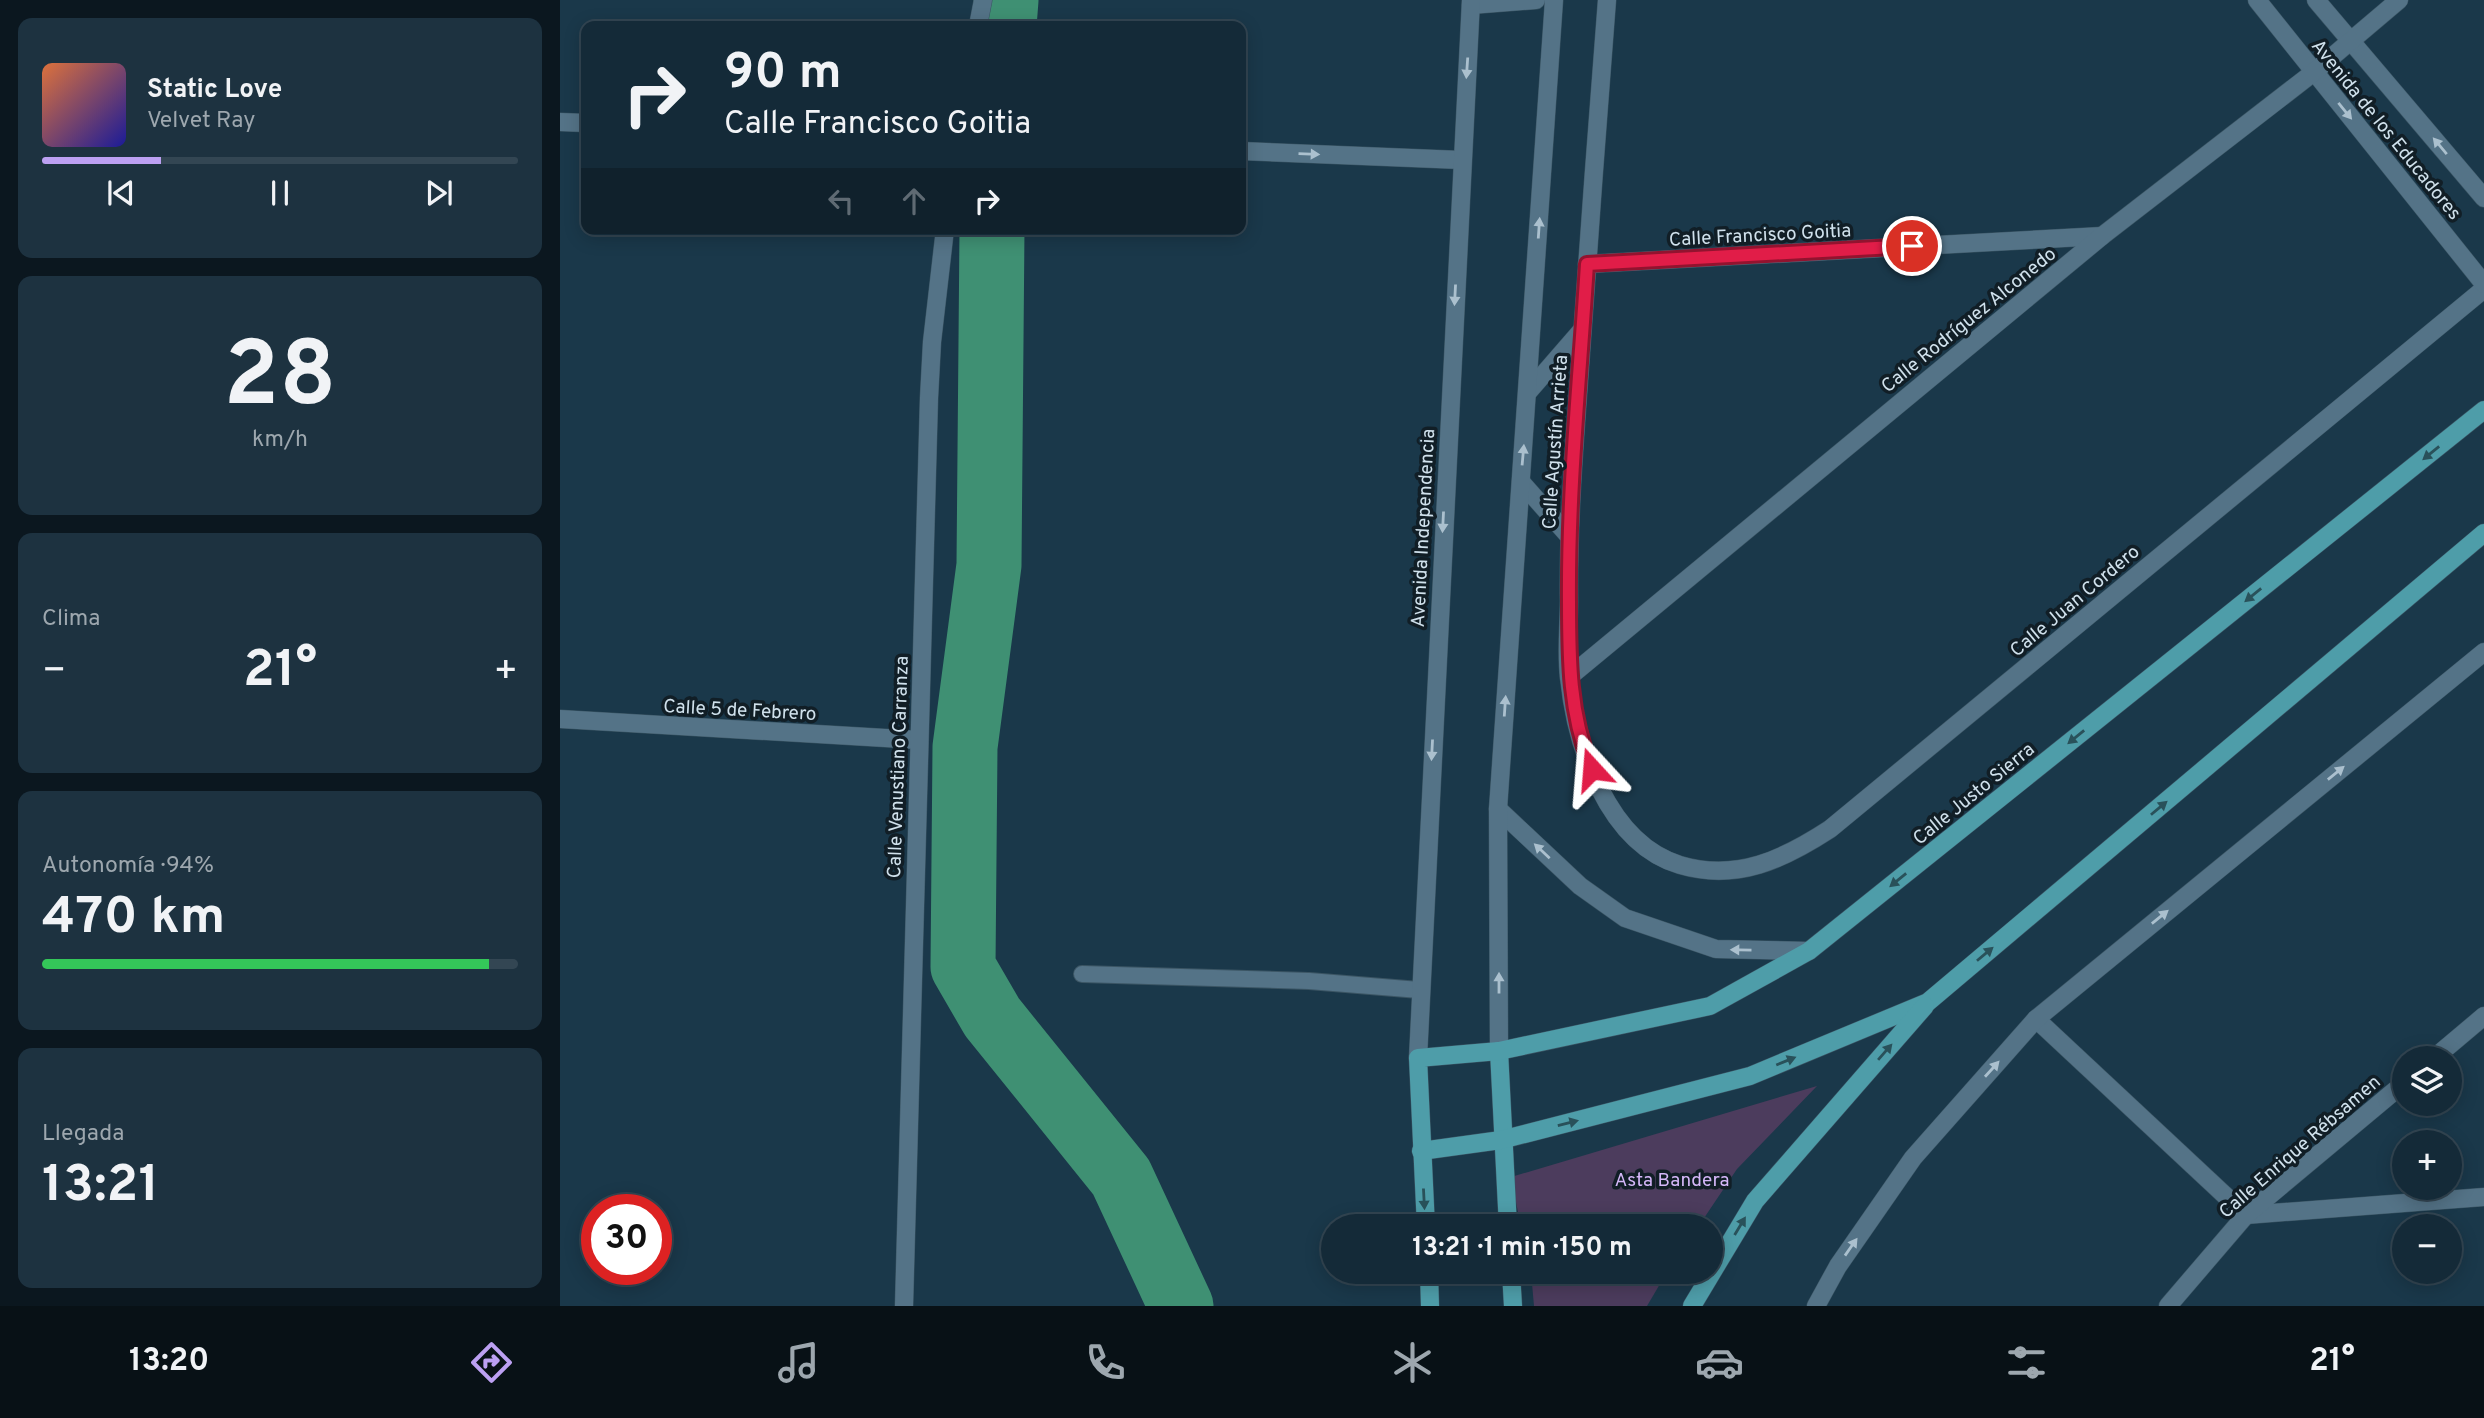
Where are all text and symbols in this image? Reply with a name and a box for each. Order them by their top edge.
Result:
street label: Avenida de los Educadores [2305,35,2466,225]
text: 90 m [724,44,842,106]
icon: right [609,49,700,140]
one-way arrow [1461,57,1472,79]
text: Static Love [147,74,282,107]
one-way arrow [2338,102,2352,120]
text: Calle Francisco Goitia [724,105,1031,145]
text: Velvet Ray [147,107,255,136]
one-way arrow [2432,137,2448,155]
one-way arrow [1298,148,1320,159]
icon: previous [102,174,140,212]
icon: pause [261,174,299,212]
icon: next [420,174,458,212]
icon: left [822,182,860,220]
icon: ahead [895,182,933,220]
icon: right [968,182,1006,220]
pin [1882,216,1942,276]
one-way arrow [1533,217,1544,239]
street label: Calle Francisco Goitia [1668,219,1852,253]
icon: arrive [1893,227,1931,265]
street label: Calle Rodríguez Alconedo [1877,243,2062,399]
one-way arrow [1449,284,1460,306]
text: 28 [224,323,336,438]
street label: Calle Agustín Arrieta [1538,354,1574,530]
text: km/h [252,426,308,455]
street label: Avenida Independencia [1407,428,1441,628]
one-way arrow [1518,444,1529,466]
one-way arrow [2422,445,2439,460]
one-way arrow [1437,512,1448,534]
street label: Calle Juan Cordero [2006,540,2145,663]
one-way arrow [2245,587,2262,602]
text: Clima [42,605,100,634]
text: 21° [243,639,317,705]
text: − [42,648,67,697]
text: + [493,648,518,697]
street label: Calle Venustiano Carranza [883,655,915,879]
street label: Calle 5 de Febrero [663,695,817,727]
one-way arrow [1500,695,1511,717]
one-way arrow [2067,730,2085,745]
position arrow [1555,732,1629,806]
street label: Calle Justo Sierra [1909,738,2040,851]
one-way arrow [1426,739,1437,761]
one-way arrow [2327,766,2345,781]
one-way arrow [2150,801,2167,816]
one-way arrow [1533,843,1551,859]
text: Autonomía · 94% [42,852,214,881]
one-way arrow [1890,872,1908,887]
text: 470 km [42,886,225,952]
one-way arrow [2151,910,2169,925]
one-way arrow [1729,944,1751,956]
one-way arrow [1975,947,1993,962]
one-way arrow [1493,971,1505,993]
one-way arrow [1877,1043,1893,1061]
map controls [2392,1046,2462,1284]
button: layers [2392,1046,2462,1116]
one-way arrow [1776,1055,1797,1066]
one-way arrow [1984,1060,2000,1078]
street label: Calle Enrique Rébsamen [2214,1071,2386,1224]
one-way arrow [1557,1117,1579,1128]
text: Llegada [42,1120,124,1149]
button: + [2392,1130,2462,1200]
text: 13:21 [42,1154,159,1220]
park label: Asta Bandera [1615,1169,1729,1193]
one-way arrow [1419,1188,1430,1210]
speed limit sign: 30 [581,1194,672,1285]
button: − [2392,1214,2462,1284]
one-way arrow [1733,1217,1746,1236]
text: 13:21 · 1 min · 150 m [1412,1232,1632,1265]
one-way arrow [1844,1238,1857,1257]
icon: directions [467,1338,516,1387]
icon: music [774,1338,823,1387]
icon: phone [1081,1338,1130,1387]
icon: climate [1388,1338,1437,1387]
icon: car [1695,1338,1744,1387]
icon: filters [2002,1338,2051,1387]
text: 13:20 [129,1342,209,1382]
text: 21° [2309,1342,2355,1382]

